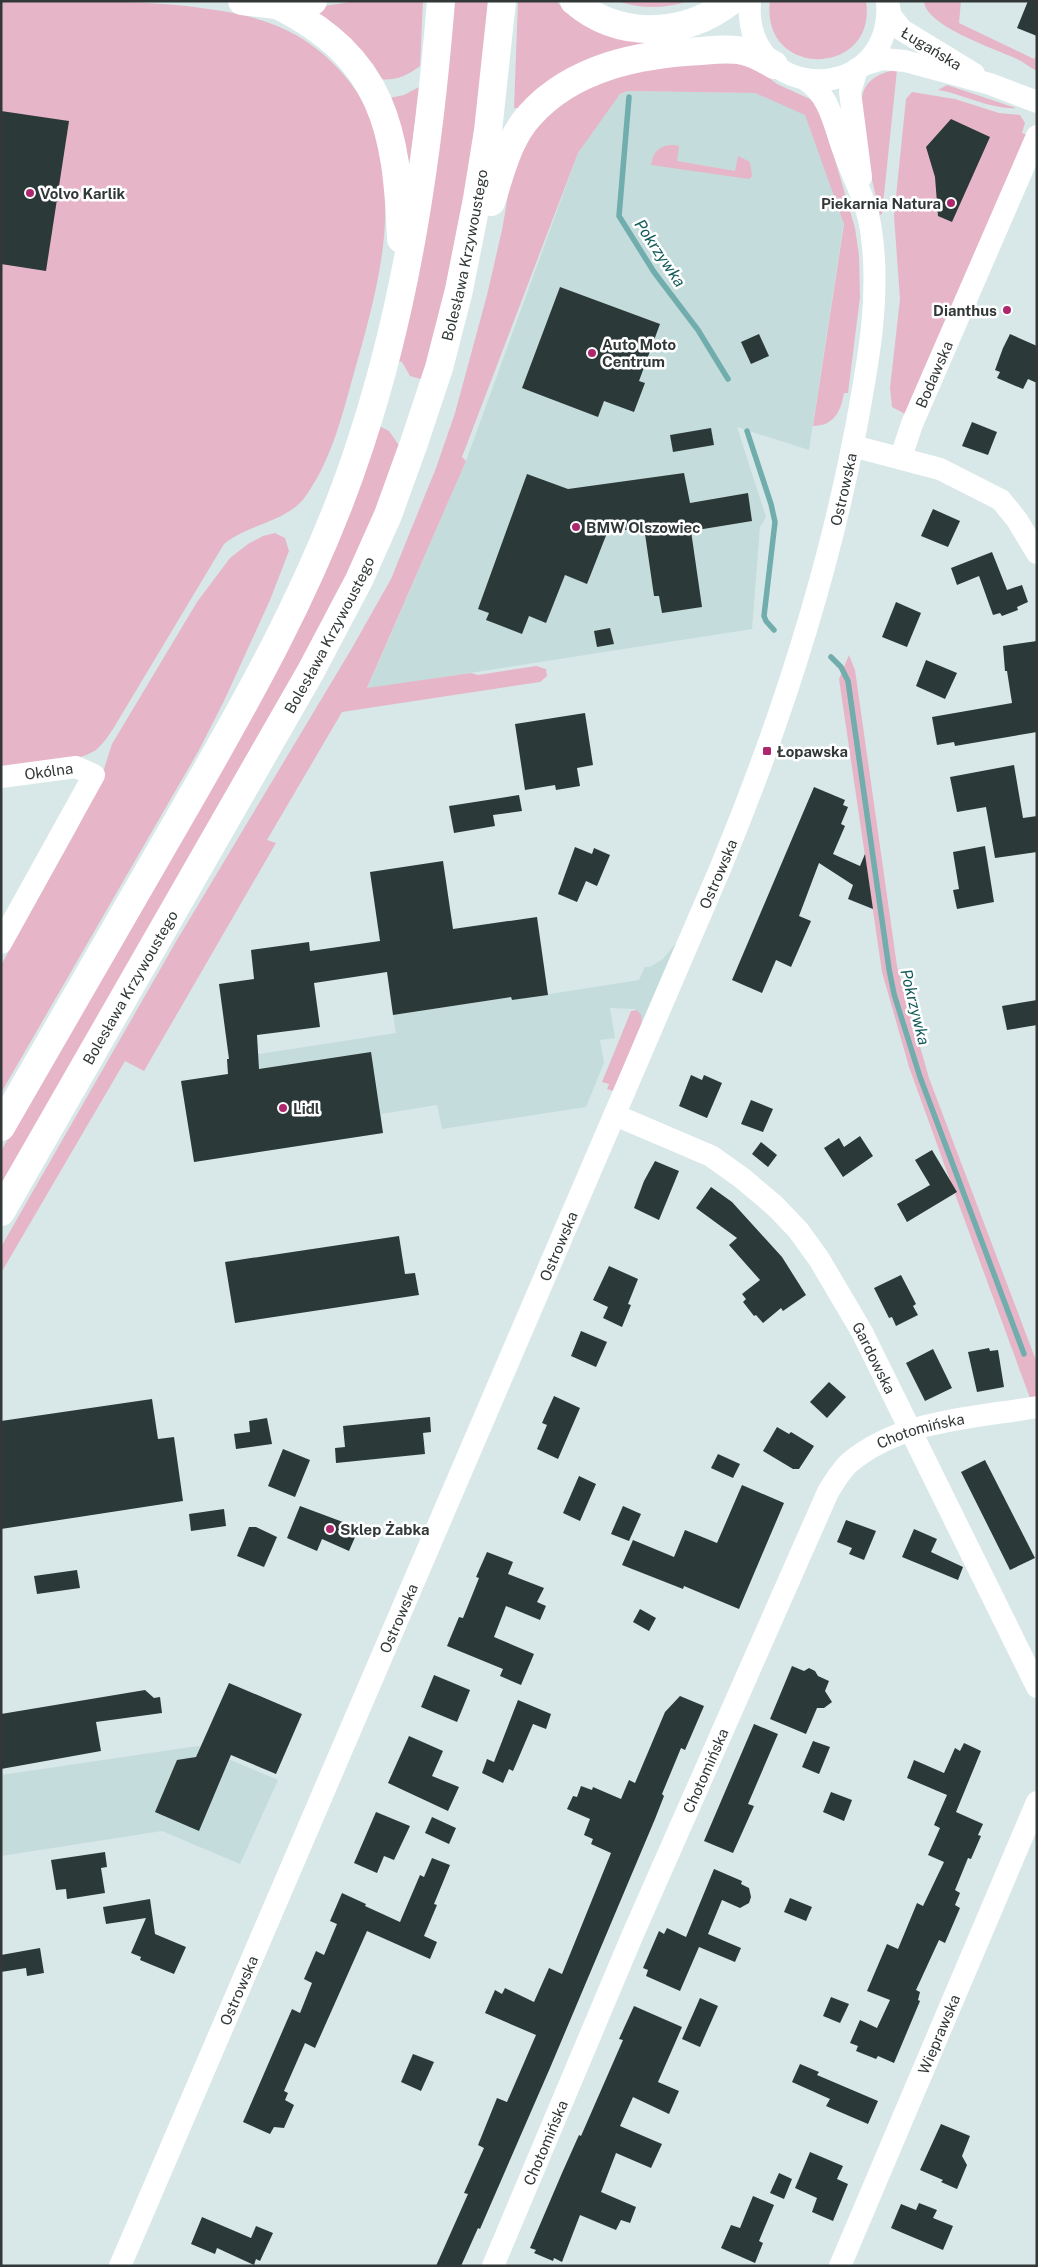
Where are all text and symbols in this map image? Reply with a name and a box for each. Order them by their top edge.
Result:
street label: Ługańska [898,23,965,73]
street label: Bolesława Krzywoustego [438,168,490,343]
place label: Volvo Karlik [40,185,126,202]
marker: Volvo Karlik [24,187,36,199]
place label: Piekarnia Natura [821,195,941,212]
marker: Piekarnia Natura [945,197,957,209]
water label: Pokrzywka [630,216,690,290]
place label: Dianthus [933,302,997,319]
marker: Dianthus [1001,304,1013,316]
place label: Auto Moto Centrum [602,336,677,370]
street label: Bodawska [912,338,956,410]
marker: Auto Moto Centrum [586,347,598,359]
street label: Ostrowska [826,451,859,527]
place label: BMW Olszowiec [586,519,700,536]
marker: BMW Olszowiec [570,521,582,533]
street label: Bolesława Krzywoustego [280,554,377,716]
place label: Łopawska [777,743,848,760]
marker: Łopawska [761,745,773,757]
street label: Okólna [23,759,74,782]
street label: Ostrowska [695,837,740,911]
street label: Bolesława Krzywoustego [79,907,181,1067]
water label: Pokrzywka [896,967,934,1047]
place label: Lidl [293,1100,320,1117]
marker: Lidl [277,1102,289,1114]
street label: Ostrowska [536,1209,580,1283]
street label: Gardowska [849,1319,900,1396]
street label: Chotomińska [874,1410,966,1452]
place label: Sklep Żabka [340,1521,429,1538]
marker: Sklep Żabka [324,1523,336,1535]
street label: Ostrowska [376,1581,421,1656]
street label: Chotomińska [679,1726,731,1815]
street label: Ostrowska [216,1953,261,2028]
street label: Wieprawska [914,1992,963,2076]
street label: Chotomińska [520,2097,571,2188]

